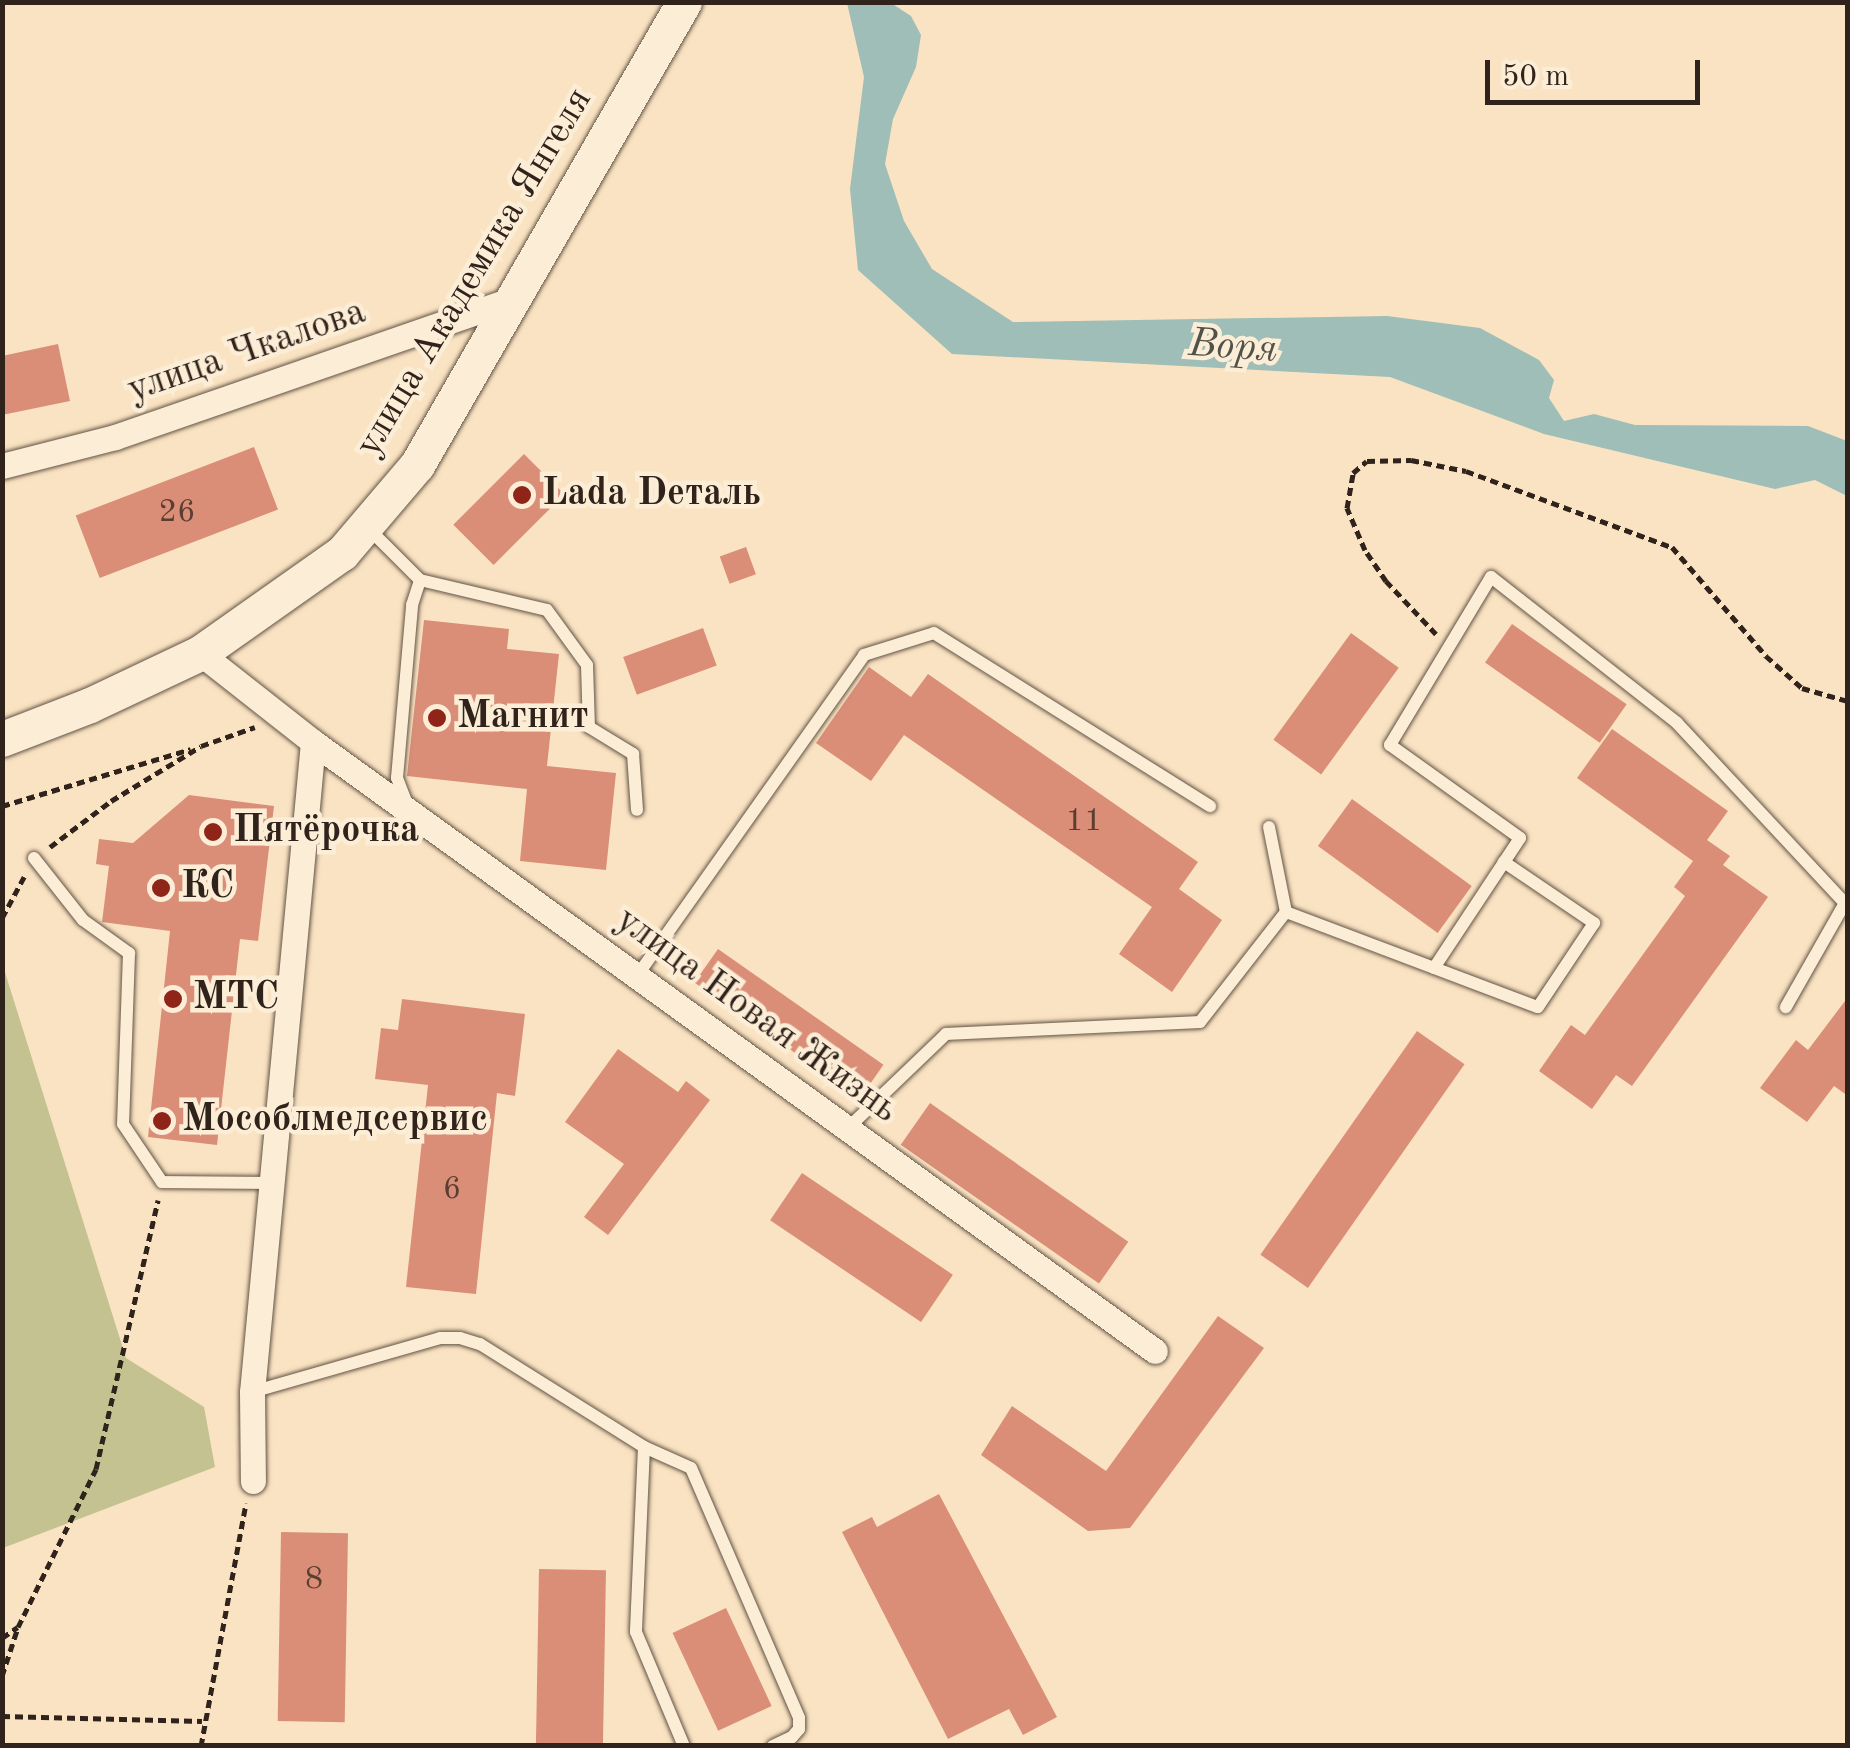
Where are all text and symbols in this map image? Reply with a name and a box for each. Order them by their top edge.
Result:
scale bar [1490,40,1705,102]
text: 50 m [1502,62,1569,92]
street label: улица Академика Янгеля [347,80,603,466]
street label: улица Чкалова [122,290,372,414]
water label: Воря [1187,321,1279,375]
place label: Lada Dеталь [542,472,761,518]
marker: Lada Dеталь [511,484,533,506]
house number: 26 [158,494,196,532]
place label: Магнит [457,695,589,741]
marker: Магнит [426,707,448,729]
house number: 11 [1065,803,1103,841]
place label: Пятёрочка [233,809,419,855]
marker: Пятёрочка [202,821,224,843]
place label: КС [181,865,234,911]
marker: КС [150,877,172,899]
street label: улица Новая Жизнь [606,898,906,1134]
place label: МТС [193,976,279,1022]
marker: МТС [162,988,184,1010]
place label: Мособлмедсервис [182,1098,488,1144]
marker: Мособлмедсервис [151,1110,173,1132]
house number: 6 [443,1171,461,1209]
house number: 8 [305,1561,323,1599]

